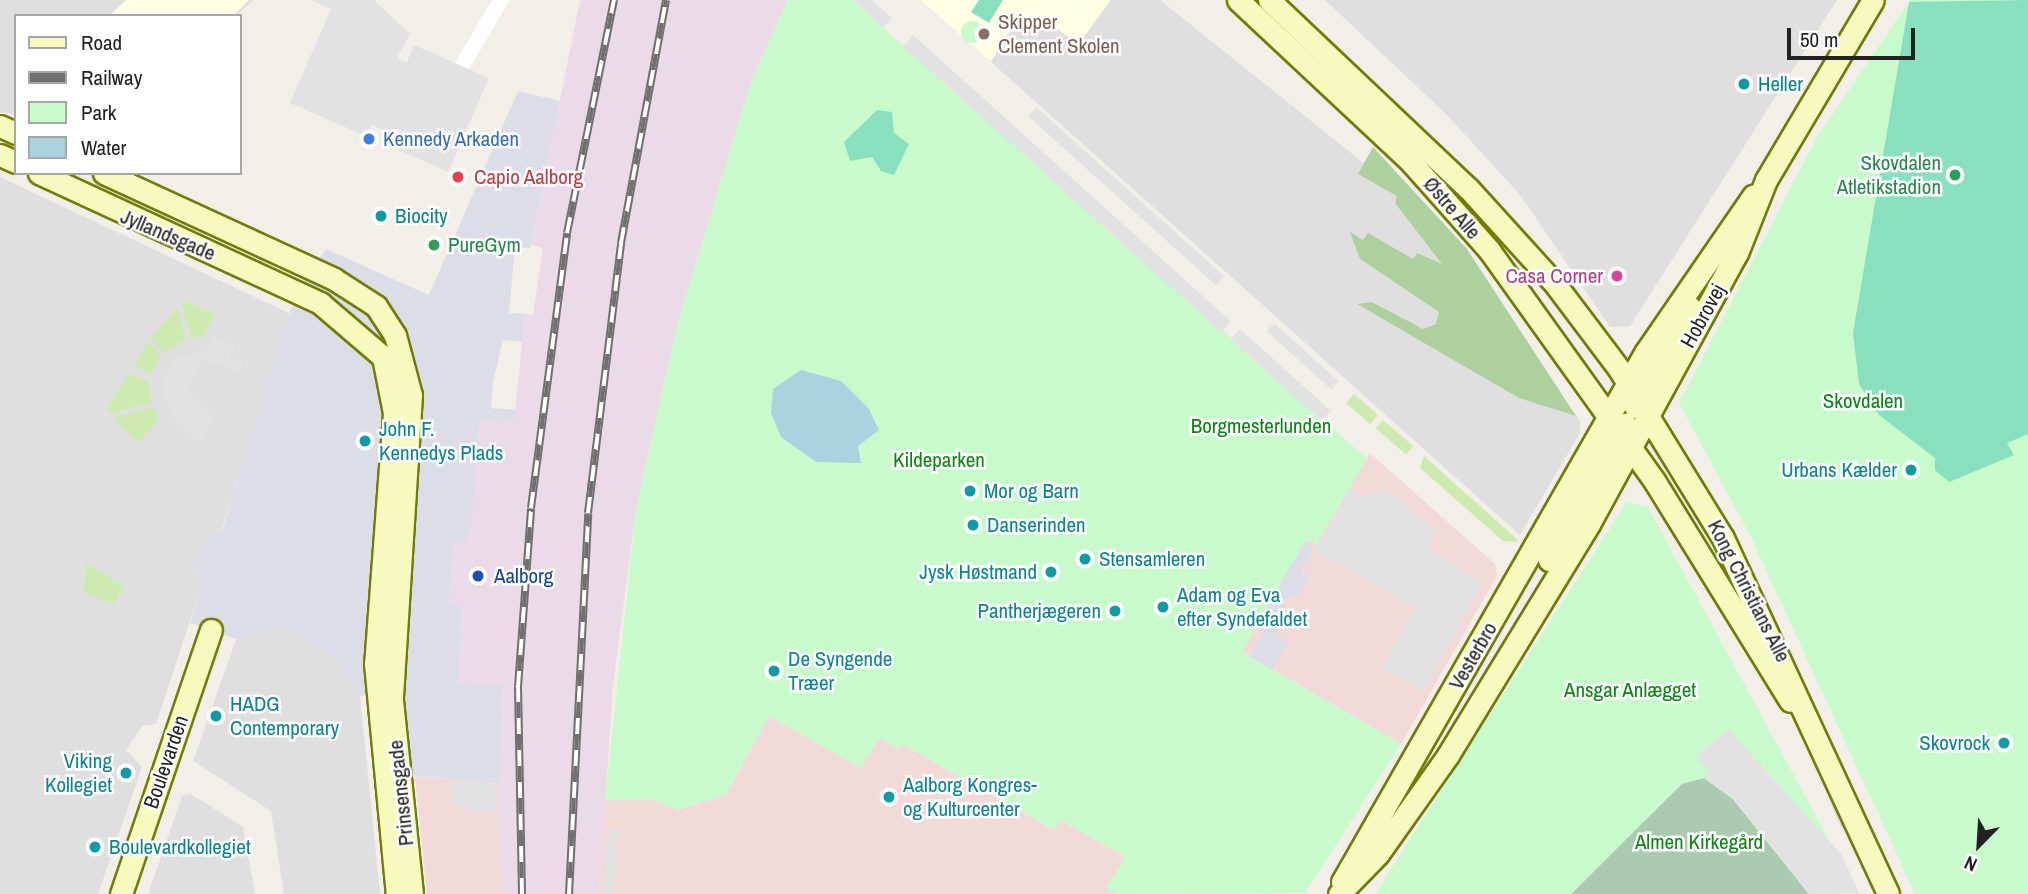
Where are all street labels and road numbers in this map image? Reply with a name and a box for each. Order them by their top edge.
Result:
street label: Østre Alle [1418,171,1486,245]
street label: Jyllandsgade [117,204,219,266]
street label: Hobrovej [1675,280,1731,352]
street label: Kong Christians Alle [1702,515,1796,667]
street label: Vesterbro [1444,618,1502,694]
street label: Boulevarden [138,712,194,812]
street label: Prinsensgade [383,739,419,847]

